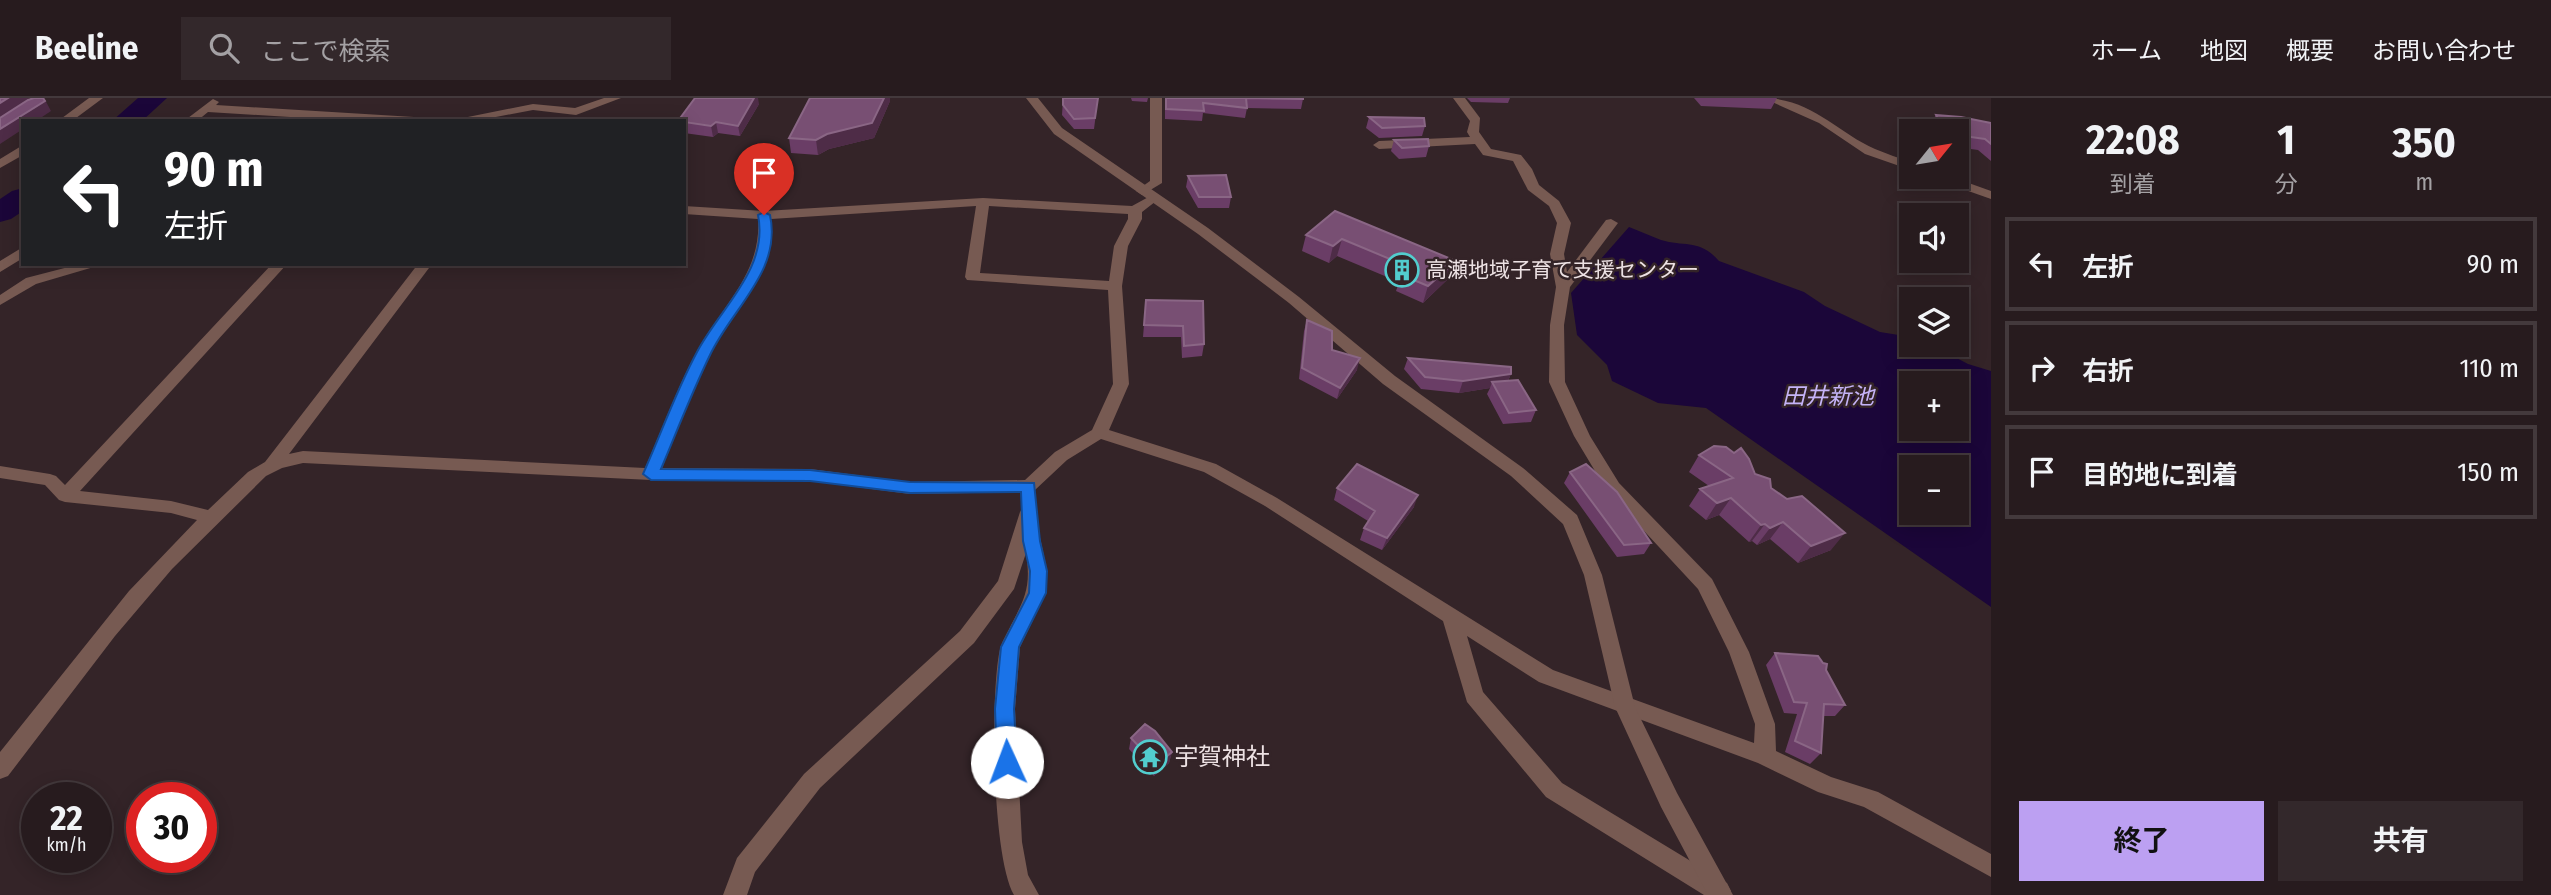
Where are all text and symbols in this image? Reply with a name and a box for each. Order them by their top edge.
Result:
search box [181,17,671,80]
text: Beeline [35,28,139,68]
icon: search [205,29,243,67]
text: ここで検索 [261,36,391,67]
text: ホーム [2091,37,2162,65]
text: 地図 [2200,37,2248,65]
text: 概要 [2286,37,2334,65]
text: お問い合わせ [2372,37,2516,65]
text: 22:08 [2086,115,2180,165]
text: 1 [2277,115,2295,165]
text: 350 [2393,118,2456,168]
north arrow [1899,119,1969,189]
map controls [1899,119,1969,525]
text: 90 m [164,140,264,199]
pin [734,143,794,215]
icon: left [49,147,140,238]
icon: arrive [745,154,783,192]
text: m [2415,168,2433,196]
text: 到着 [2110,170,2156,198]
text: 分 [2275,170,2298,198]
button: sound [1899,203,1969,273]
text: 左折 [164,207,228,245]
icon: left [2023,245,2061,283]
text: 90 m [2467,249,2519,280]
building icon: 高瀬地域子育て支援センター [1383,251,1421,289]
text: 左折 [2082,252,2134,283]
place label: 高瀬地域子育て支援センター [1426,257,1699,283]
button: layers [1899,287,1969,357]
icon: right [2023,349,2061,387]
text: 110 m [2459,353,2519,384]
text: 右折 [2082,356,2134,387]
button: + [1899,371,1969,441]
water label: 田井新池 [1782,382,1876,410]
icon: arrive [2023,453,2061,491]
button: − [1899,455,1969,525]
text: 150 m [2457,457,2519,488]
text: 目的地に到着 [2082,460,2238,491]
position arrow [970,725,1044,799]
temple icon: 宇賀神社 [1131,738,1169,776]
place label: 宇賀神社 [1174,743,1270,771]
speed limit sign: 30 [126,782,217,873]
text: 22 [50,797,83,839]
button: 終了 [2019,801,2264,881]
button: 共有 [2278,801,2523,881]
text: km/h [46,834,87,856]

